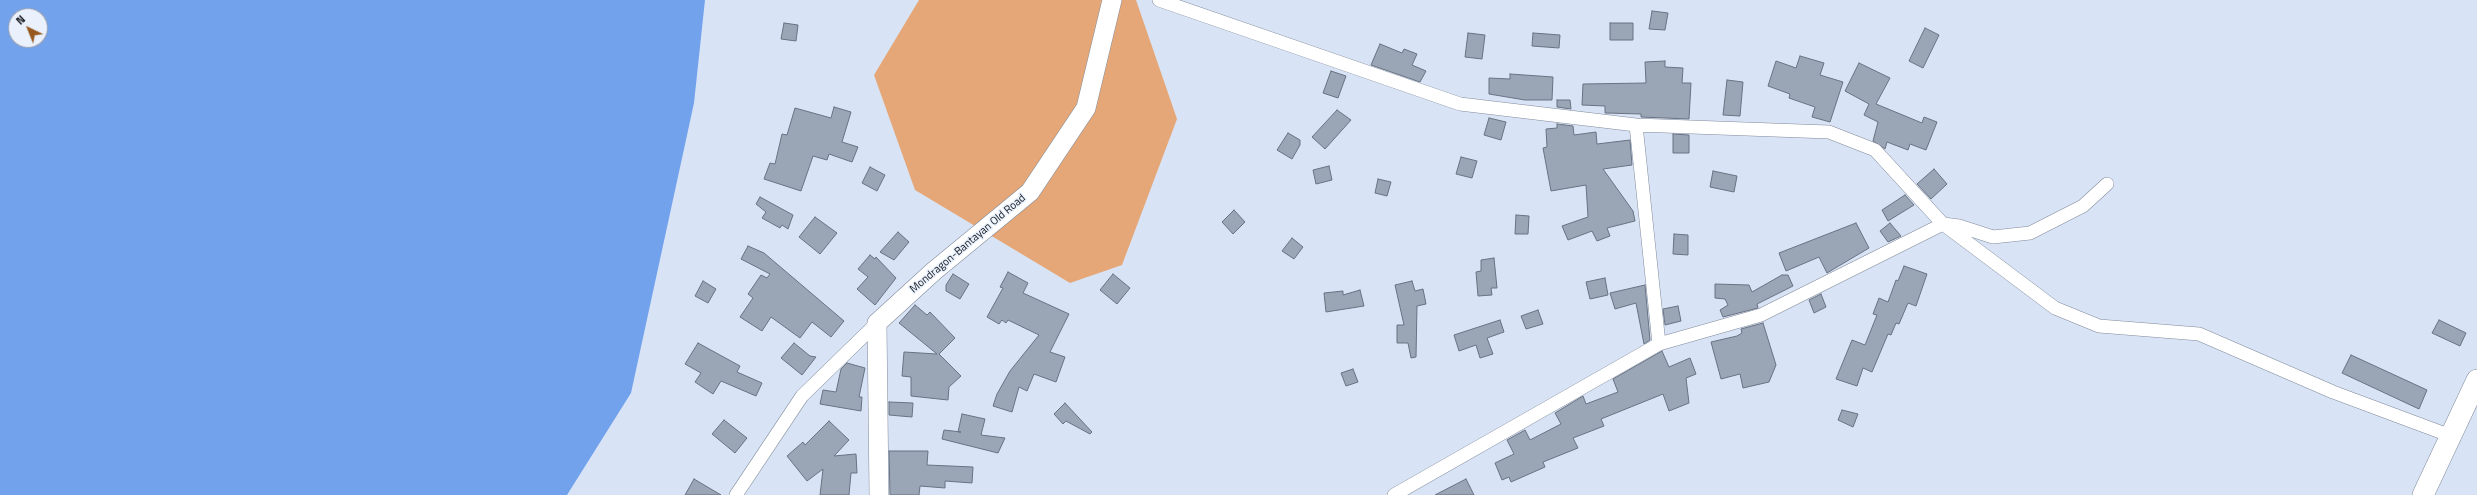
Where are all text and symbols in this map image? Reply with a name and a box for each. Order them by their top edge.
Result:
north arrow [8,8,48,48]
text: N [12,12,29,28]
street label: Mondragon-Bantayan Old Road [908,192,1028,296]

